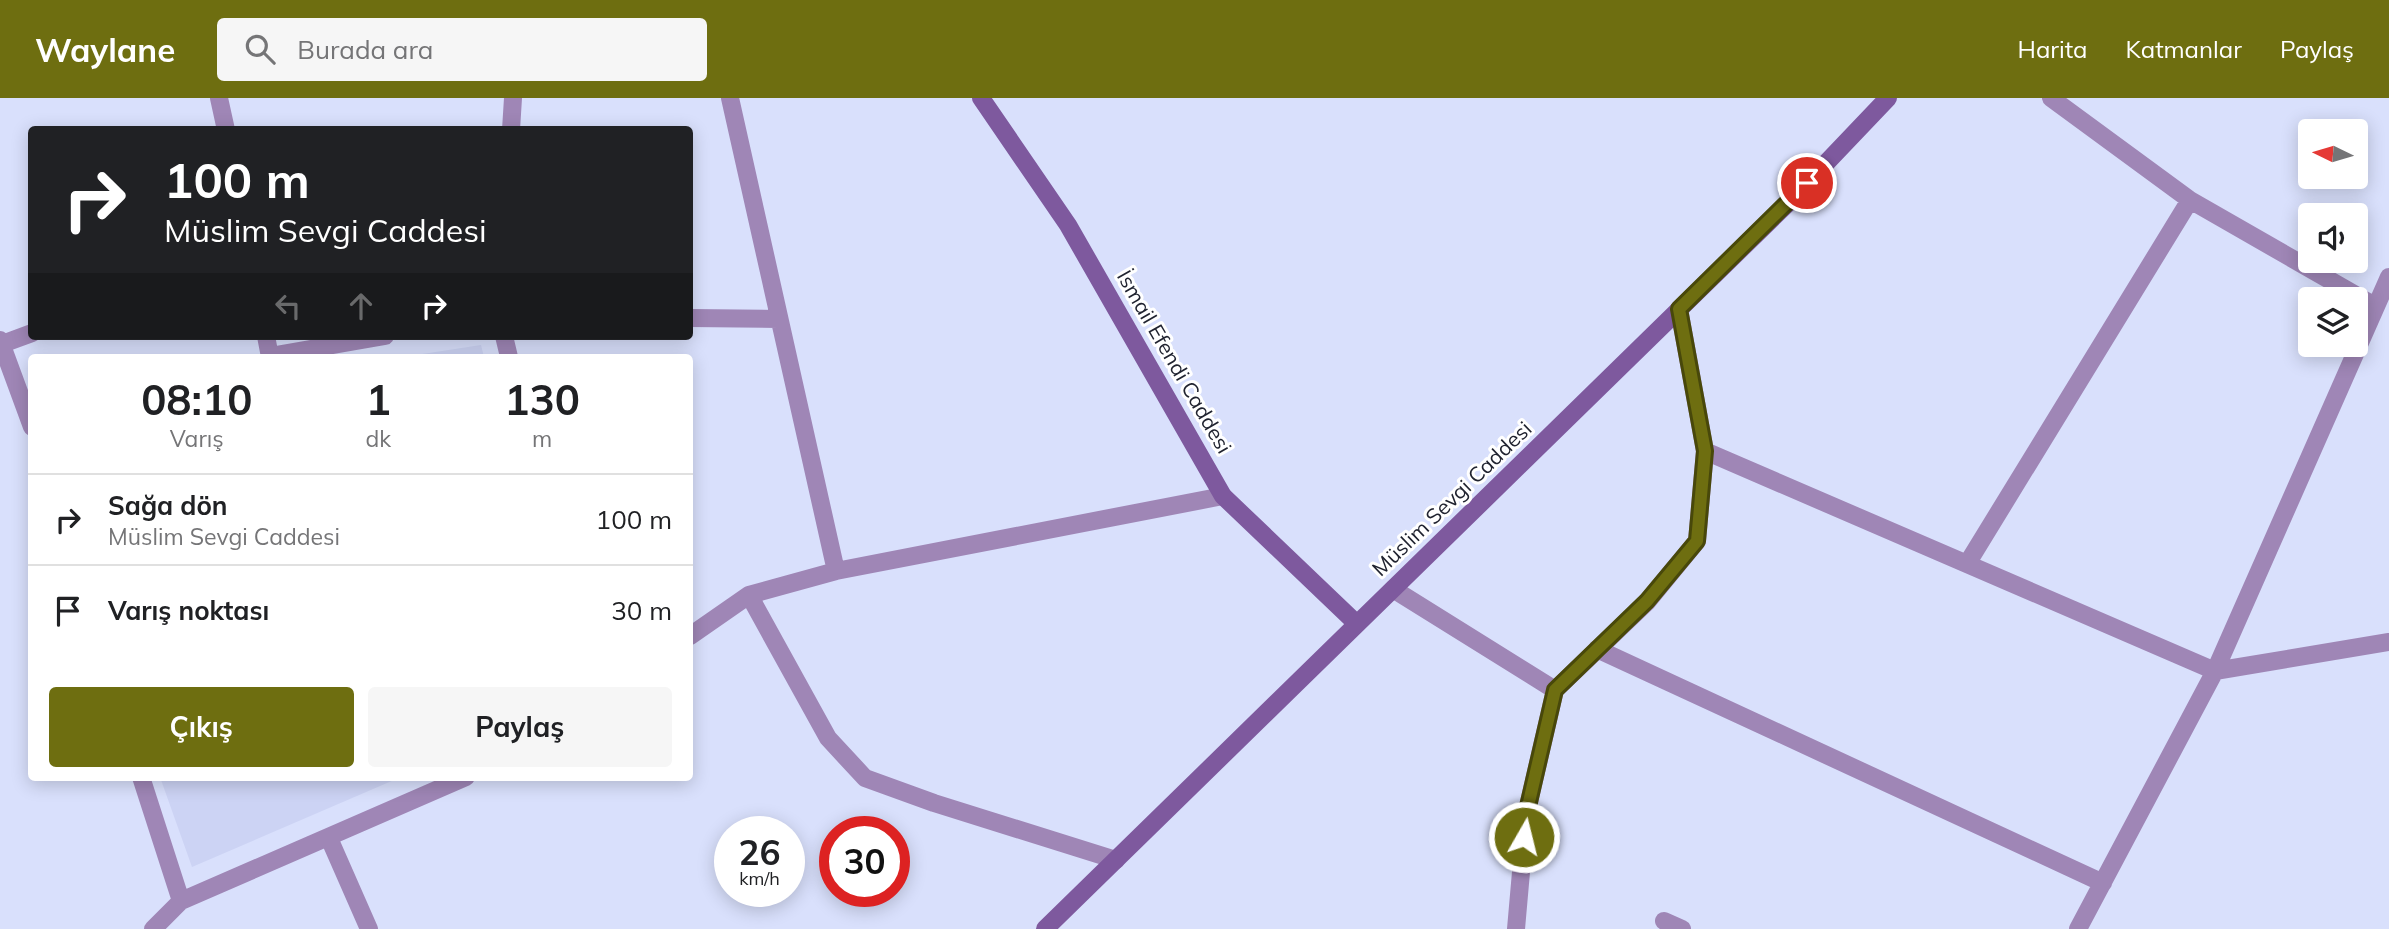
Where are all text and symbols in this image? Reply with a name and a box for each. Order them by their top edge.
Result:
search box [217,18,707,81]
text: Waylane [35,29,175,70]
icon: search [241,30,279,68]
text: Burada ara [297,33,433,66]
text: Harita [2018,34,2088,64]
text: Katmanlar [2126,34,2242,64]
text: Paylaş [2280,34,2354,64]
north arrow [2298,119,2368,189]
map controls [2298,119,2368,357]
text: 100 m [164,149,310,210]
pin [1777,153,1837,213]
icon: right [49,154,140,245]
icon: arrive [1788,164,1826,202]
button: sound [2298,203,2368,273]
text: Müslim Sevgi Caddesi [164,210,487,250]
street label: İsmail Efendi Caddesi [1112,265,1238,458]
icon: left [269,287,307,325]
icon: ahead [342,287,380,325]
icon: right [415,287,453,325]
button: layers [2298,287,2368,357]
text: 08:10 [141,373,252,426]
text: 1 [366,373,391,426]
text: 130 [504,373,580,426]
street label: Müslim Sevgi Caddesi [1366,415,1537,581]
text: Varış [170,424,224,453]
text: dk [365,424,391,453]
text: m [532,424,552,453]
text: Sağa dön [108,489,228,522]
icon: right [49,501,87,539]
text: 100 m [596,503,672,536]
text: Müslim Sevgi Caddesi [108,522,340,551]
icon: arrive [49,592,87,630]
text: Varış noktası [108,594,269,627]
text: 30 m [611,594,672,627]
button: Çıkış [49,687,354,767]
button: Paylaş [368,687,672,767]
position arrow [1487,800,1561,874]
speed limit sign: 30 [819,816,910,907]
text: 26 [738,830,781,874]
text: km/h [739,867,780,890]

